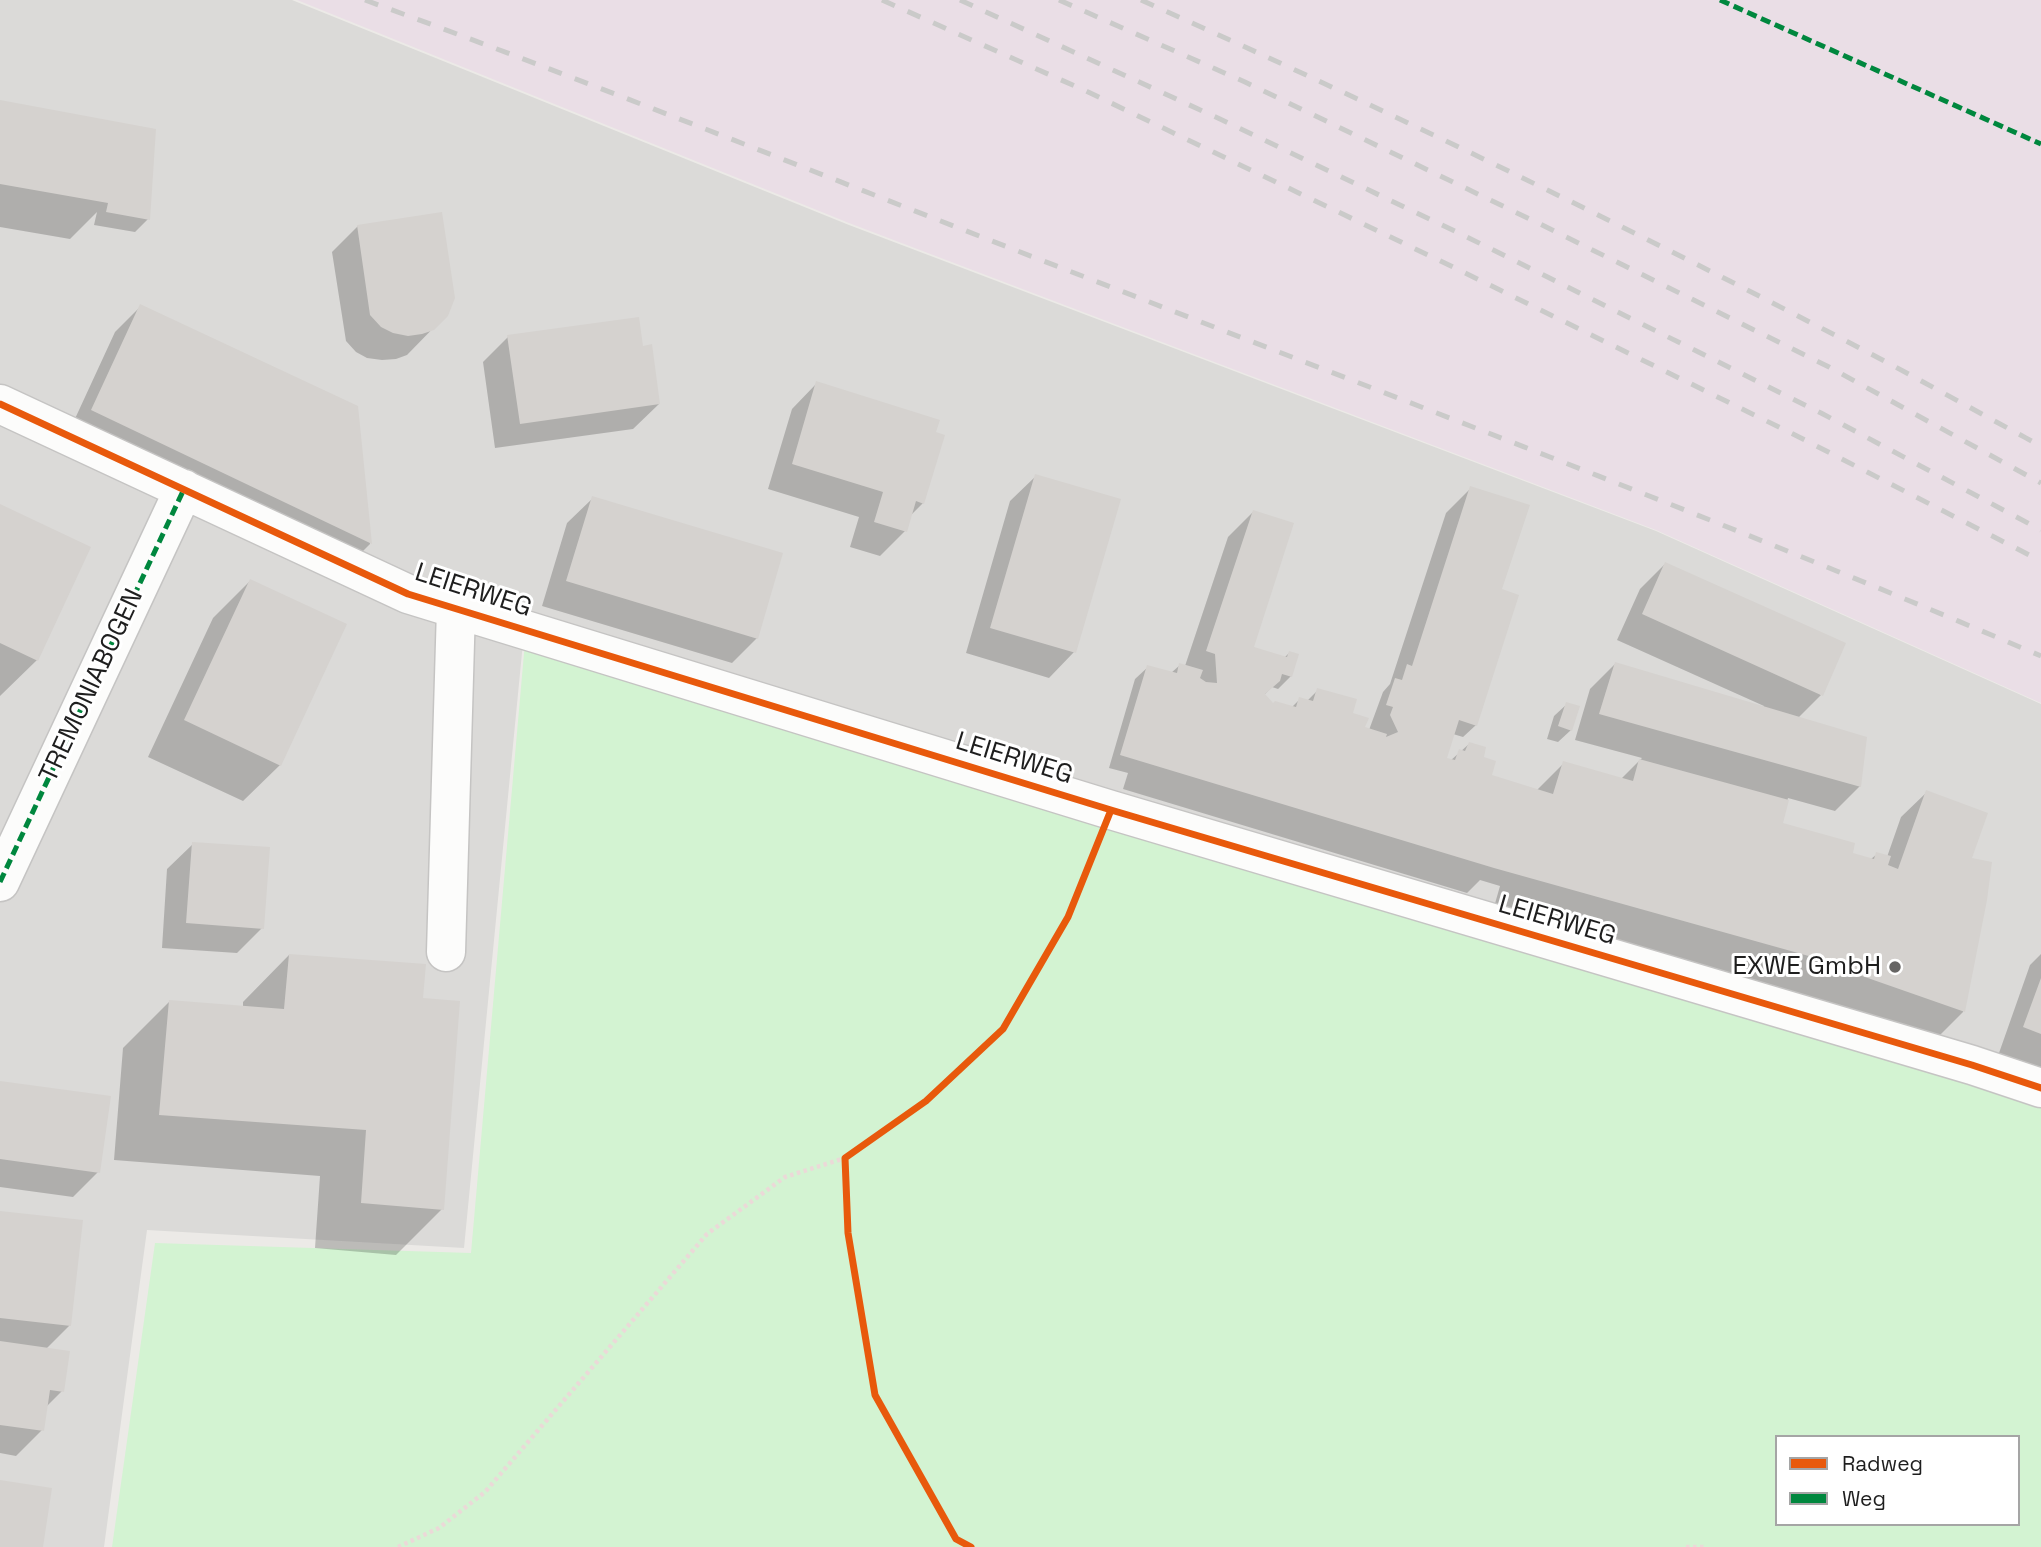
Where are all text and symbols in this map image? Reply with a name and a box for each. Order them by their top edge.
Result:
street label: LEIERWEG [411,558,535,624]
street label: TREMONIABOGEN [34,584,150,788]
street label: LEIERWEG [952,726,1076,792]
street label: LEIERWEG [1495,889,1619,953]
place label: EXWE GmbH [1732,951,1881,983]
marker: EXWE GmbH [1887,959,1903,975]
legend [1775,1435,2020,1526]
text: Radweg [1842,1450,1923,1477]
text: Weg [1842,1485,1886,1512]

